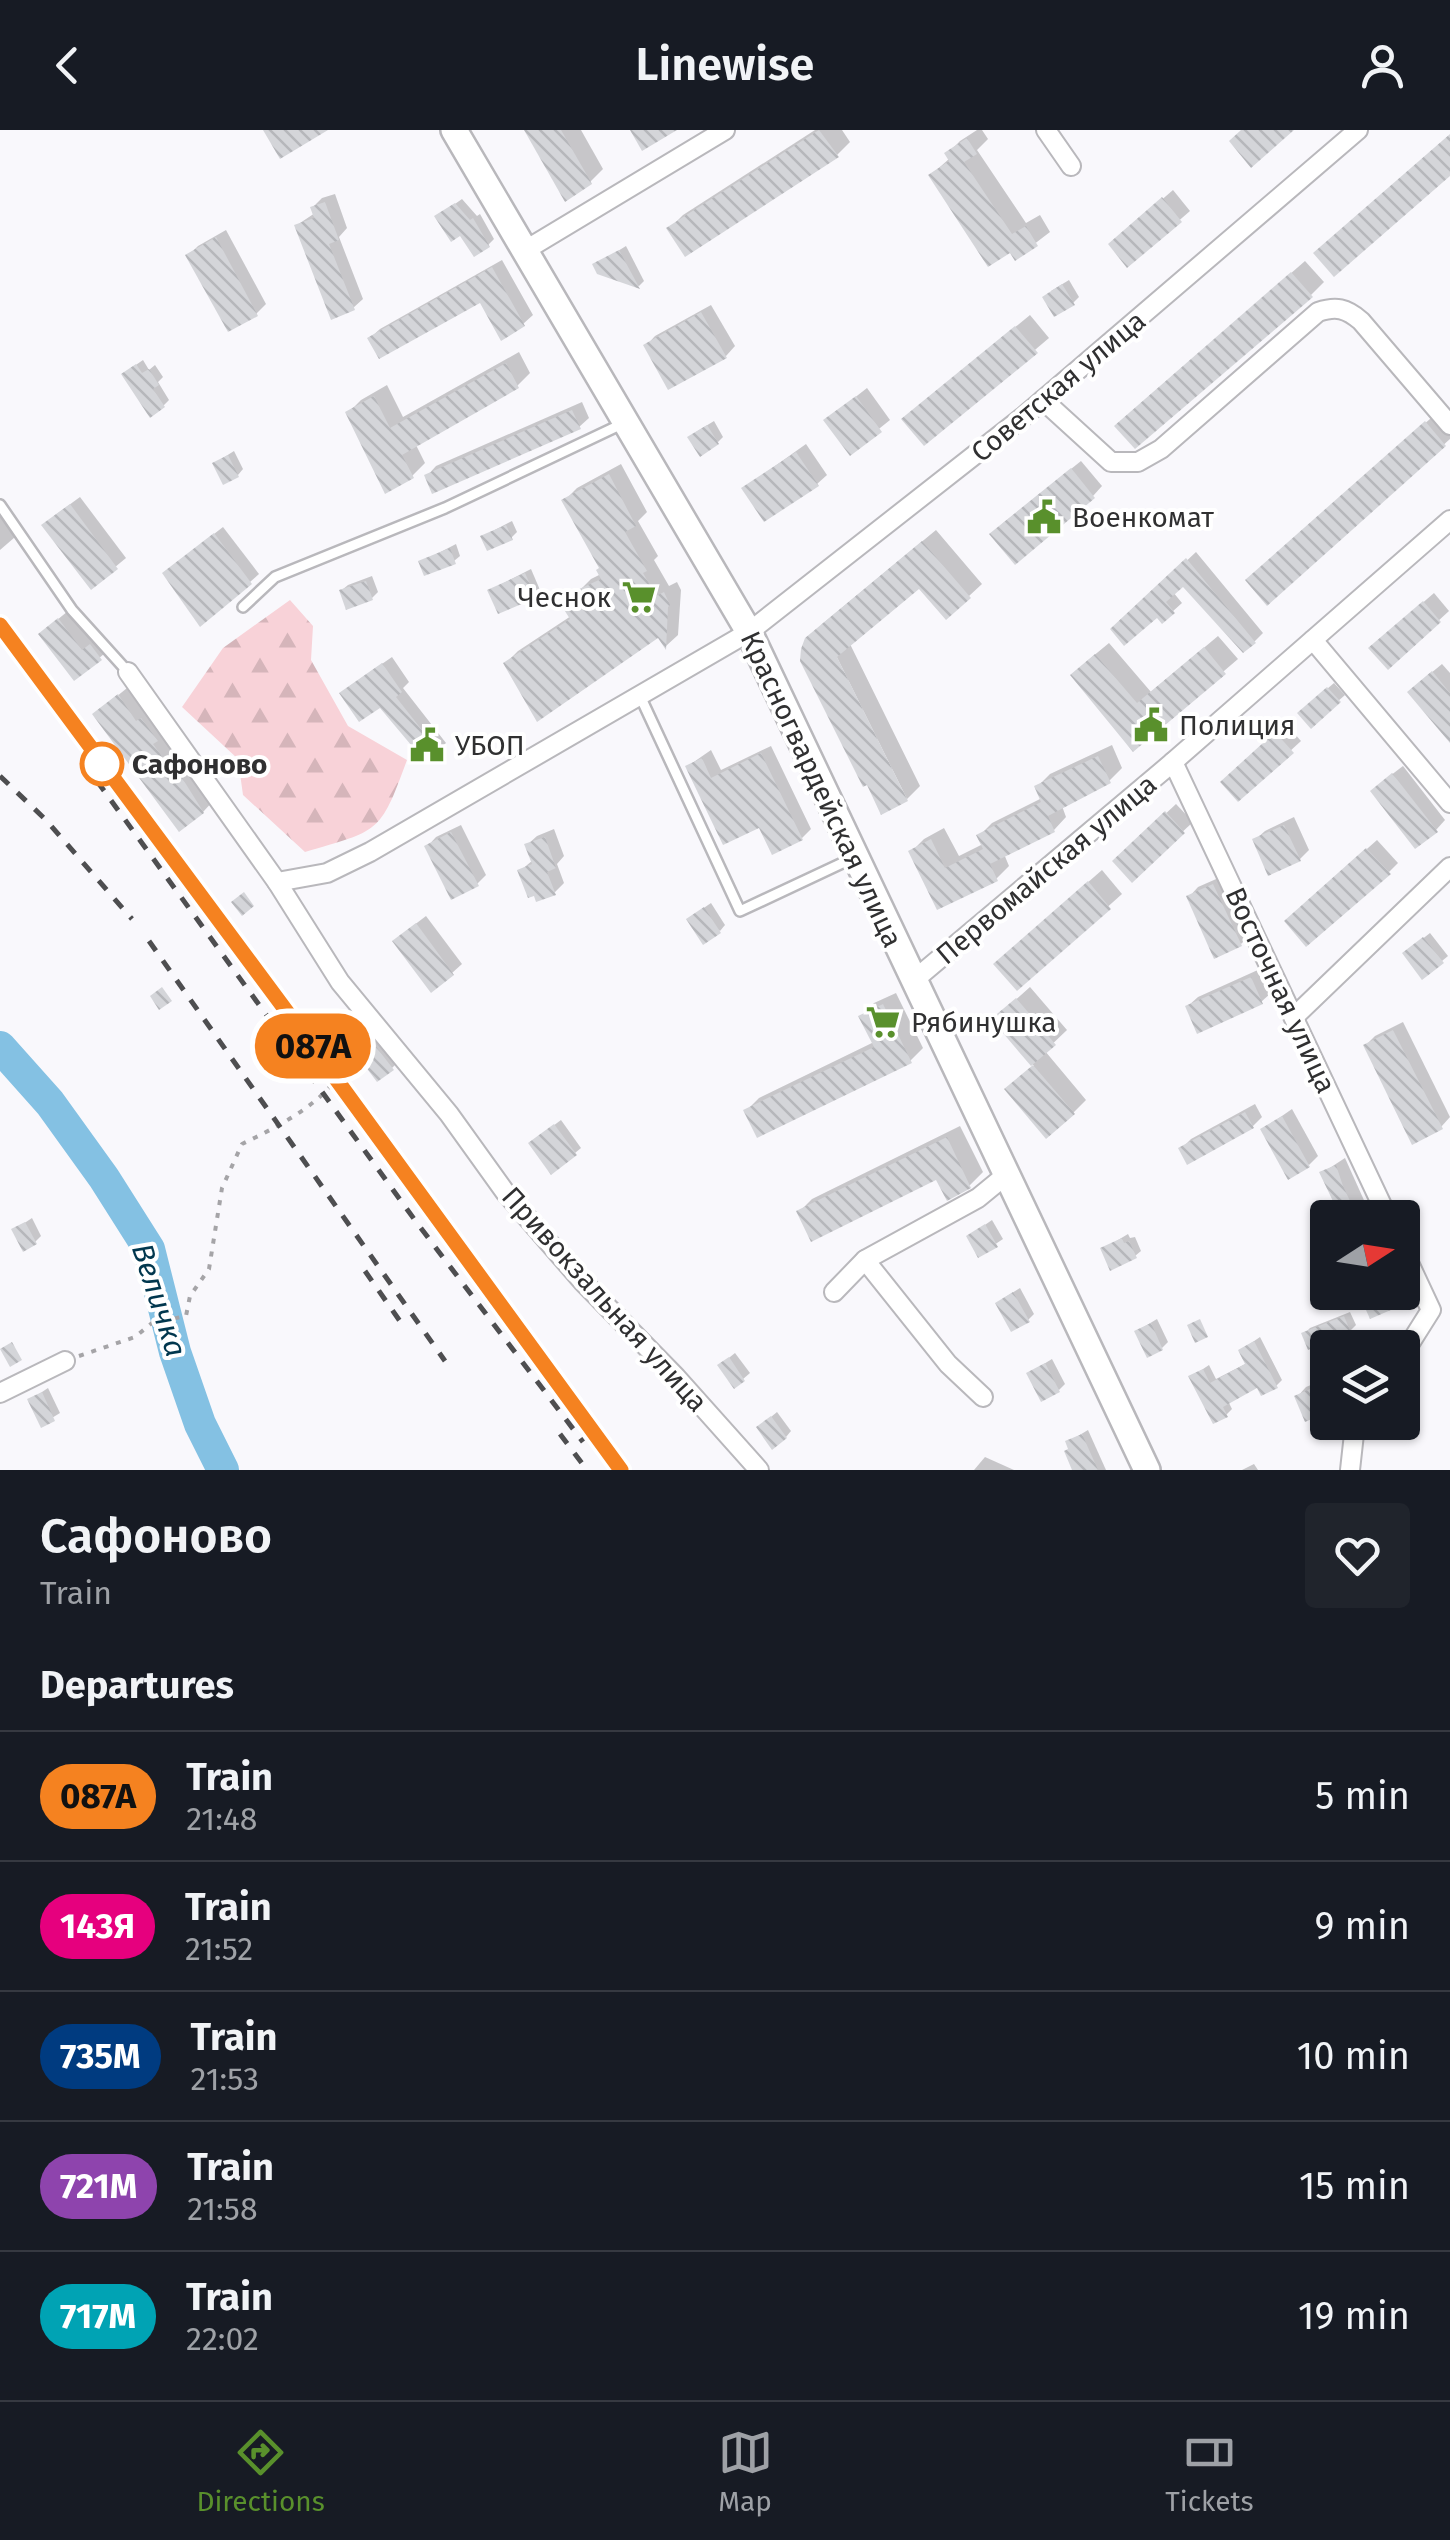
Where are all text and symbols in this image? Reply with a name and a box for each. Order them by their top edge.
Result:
icon: back [40,38,95,93]
text: Linewise [636,38,814,92]
icon: person [1355,38,1410,93]
street label: Советская улица [965,304,1152,469]
public building icon: Военкомат [1025,498,1063,536]
place label: Военкомат [1072,501,1214,534]
supermarket icon: Чеснок [620,578,658,616]
place label: Чеснок [518,581,611,614]
street label: Красногвардейская улица [734,626,909,952]
public building icon: Полиция [1132,706,1170,744]
place label: Полиция [1179,709,1296,742]
public building icon: УБОП [408,726,446,764]
place label: УБОП [455,729,525,762]
marker: Сафоново [81,743,123,785]
place label: Сафоново [132,748,267,781]
street label: Первомайская улица [930,768,1163,971]
street label: Восточная улица [1218,882,1343,1098]
supermarket icon: Рябинушка [864,1003,902,1041]
place label: Рябинушка [911,1006,1057,1039]
line badge: 087А [243,1014,383,1078]
text: 087А [275,1025,351,1067]
street label: Привокзальная улица [495,1180,714,1419]
north arrow [1310,1200,1420,1310]
map controls [1310,1200,1420,1440]
water label: Величка [124,1239,194,1361]
button: layers [1310,1330,1420,1440]
button: heart [1305,1503,1410,1608]
text: Сафоново [40,1507,272,1565]
text: Train [40,1574,112,1612]
text: Departures [40,1662,234,1708]
text: Train [186,1754,273,1800]
text: 5 min [1315,1773,1410,1819]
text: 087А [60,1775,136,1817]
text: 21:48 [186,1800,257,1838]
text: Train [185,1884,272,1930]
text: 9 min [1314,1903,1410,1949]
text: 143Я [60,1905,135,1947]
text: 21:52 [185,1930,253,1968]
text: Train [191,2014,277,2060]
text: 10 min [1297,2033,1410,2079]
text: 735М [60,2035,141,2077]
text: 21:53 [191,2060,259,2098]
text: Train [187,2144,274,2190]
text: 15 min [1299,2163,1410,2209]
text: 721М [60,2165,137,2207]
text: 21:58 [187,2190,258,2228]
text: Train [186,2274,273,2320]
text: 19 min [1298,2293,1410,2339]
text: 717М [60,2295,136,2337]
text: 22:02 [186,2320,259,2358]
tab: Directions [196,2425,325,2518]
tab: Map [718,2425,773,2518]
tab: Tickets [1165,2425,1254,2518]

